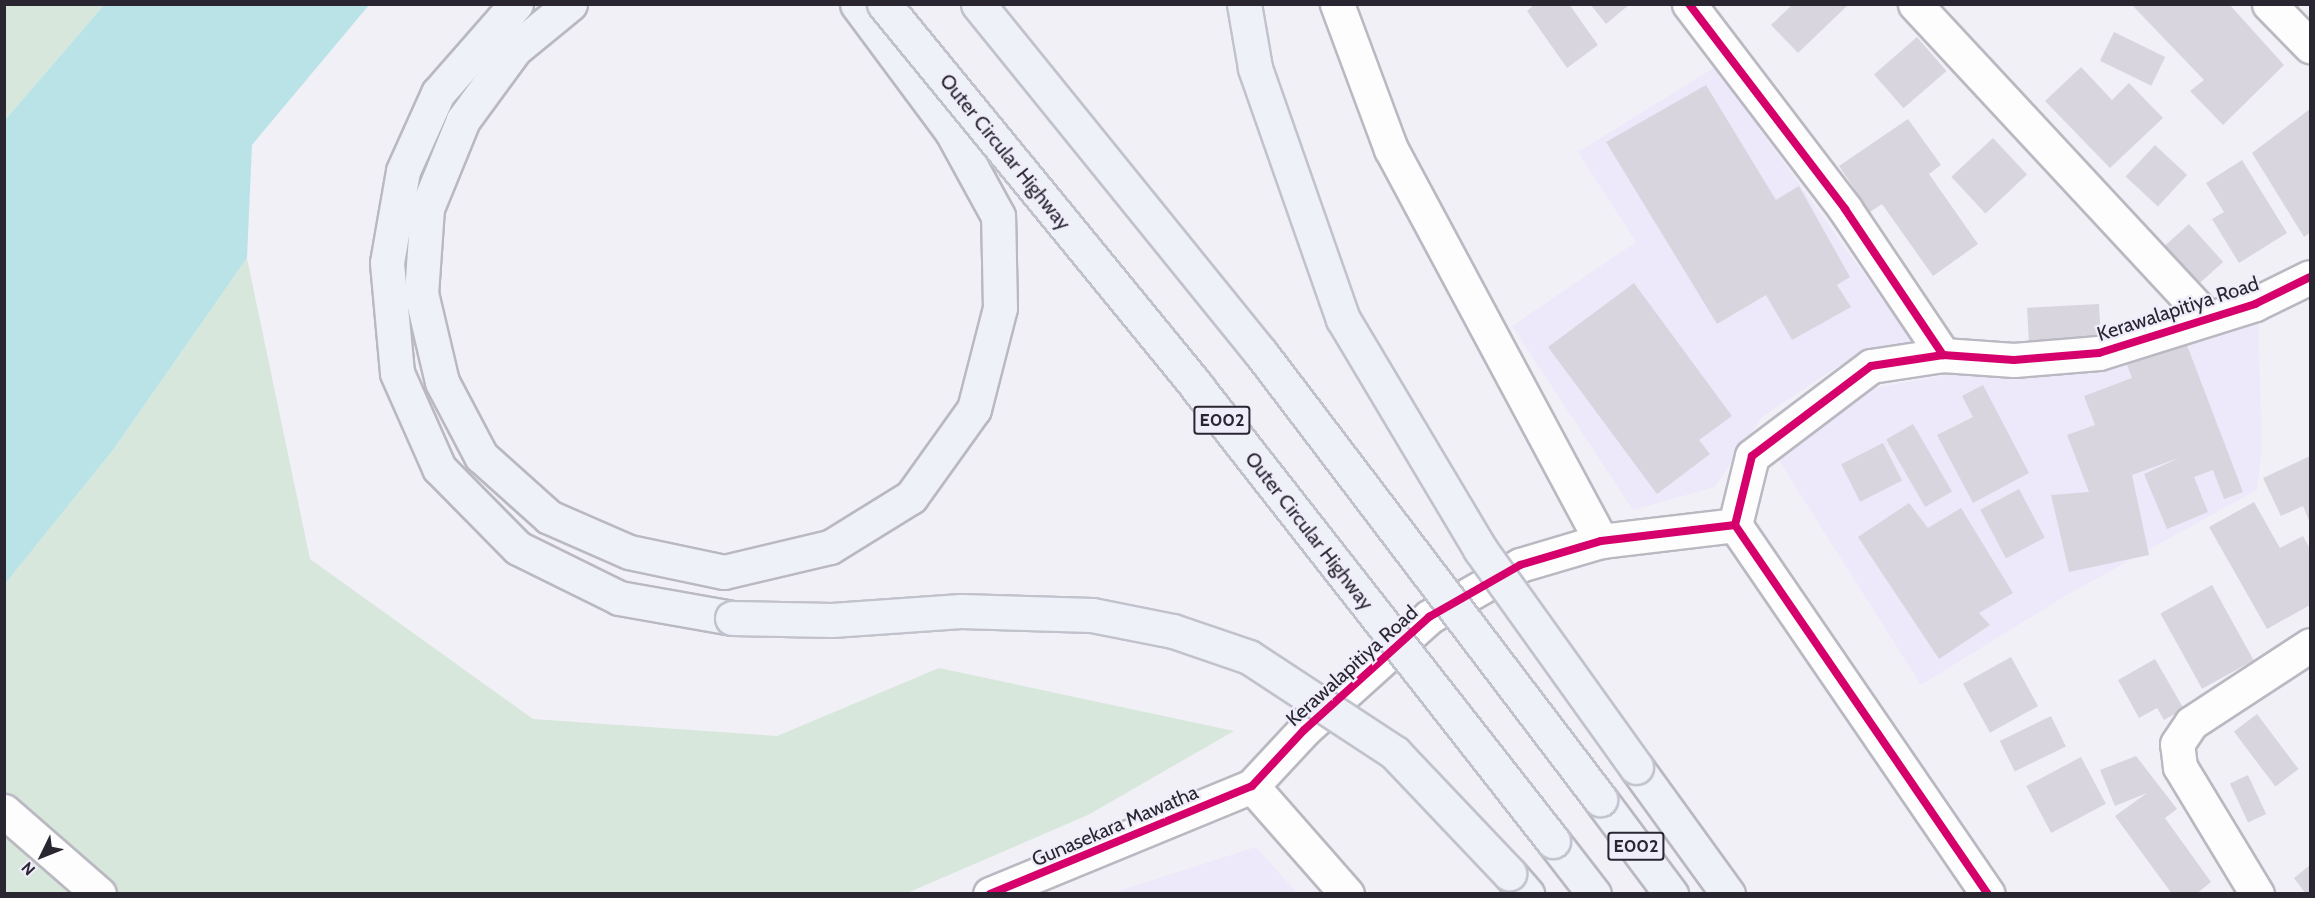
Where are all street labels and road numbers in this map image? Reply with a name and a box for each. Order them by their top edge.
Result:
street label: Outer Circular Highway [935,69,1075,235]
street label: Kerawalapitiya Road [2094,272,2262,346]
road number: E002 [1192,405,1252,435]
street label: Outer Circular Highway [1240,447,1378,615]
street label: Kerawalapitiya Road [1281,601,1423,731]
street label: Gunasekara Mawatha [1028,780,1202,872]
road number: E002 [1606,831,1666,861]

